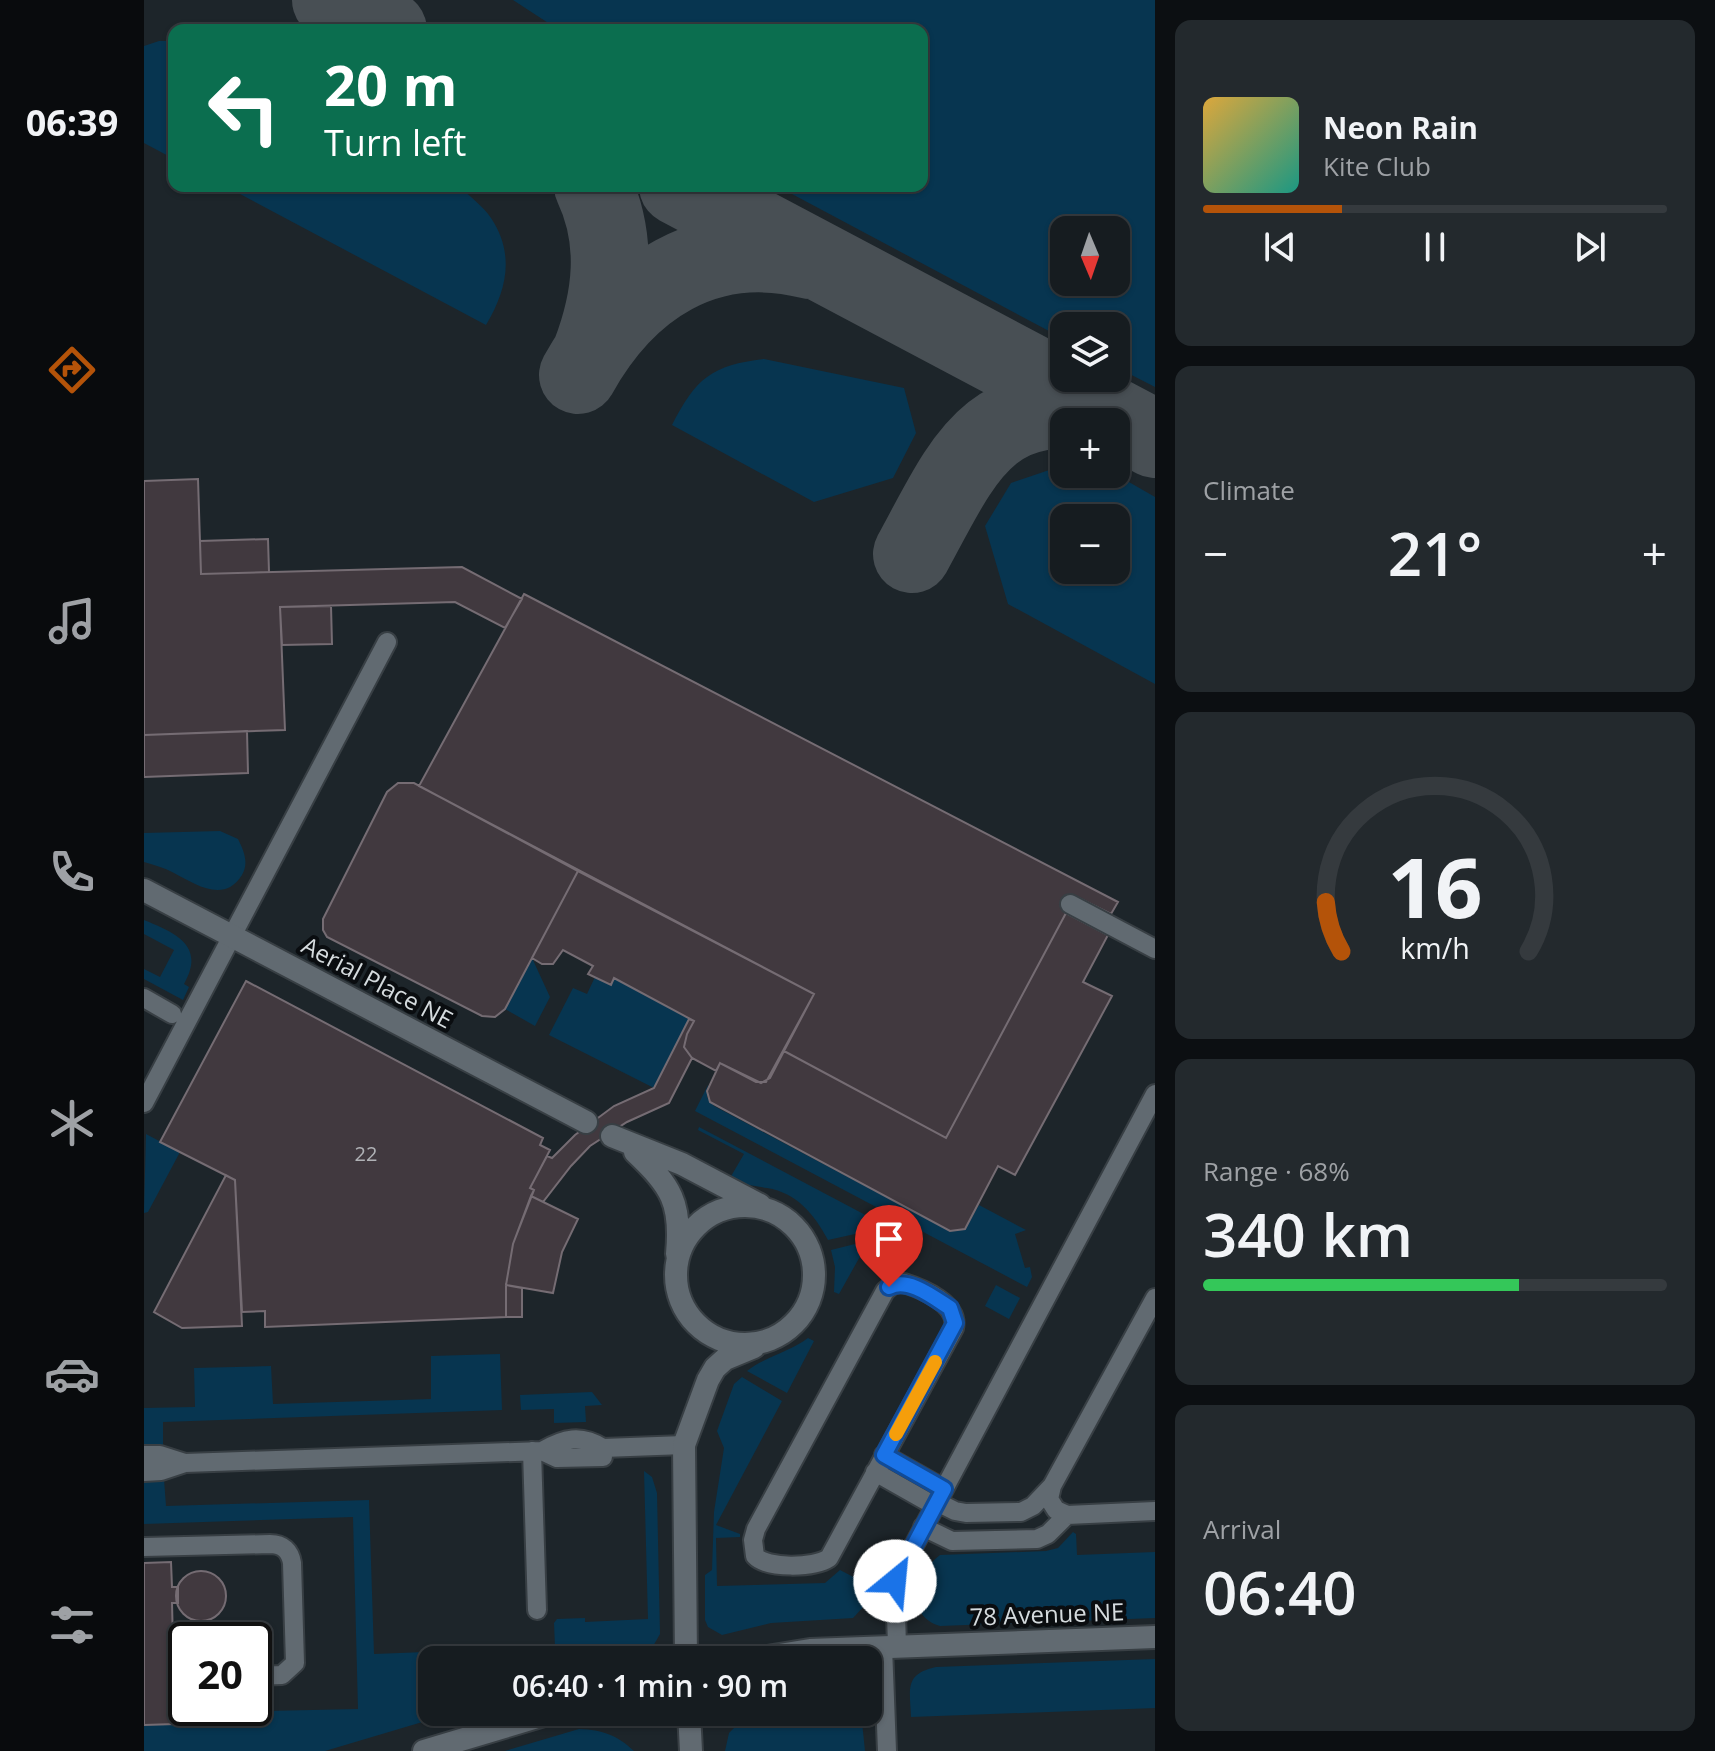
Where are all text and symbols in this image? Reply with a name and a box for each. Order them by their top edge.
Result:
text: 20 m [324,46,458,122]
icon: left [192,56,296,160]
text: 06:39 [26,98,118,147]
text: Neon Rain [1323,107,1478,148]
text: Turn left [324,118,466,167]
text: Kite Club [1323,148,1431,184]
north arrow [1050,216,1130,296]
map controls [1050,216,1130,584]
icon: previous [1258,225,1302,269]
icon: pause [1413,225,1457,269]
icon: next [1568,225,1612,269]
button: layers [1050,312,1130,392]
icon: directions [44,342,100,398]
button: + [1050,408,1130,488]
text: Climate [1203,472,1295,508]
button: − [1050,504,1130,584]
text: 21° [1388,512,1482,594]
text: − [1203,523,1228,583]
text: + [1642,523,1667,583]
icon: music [44,593,100,649]
text: 16 [1387,828,1483,941]
icon: phone [44,844,100,900]
street label: Aerial Place NE [296,928,459,1035]
text: km/h [1400,928,1470,967]
icon: climate [44,1095,100,1151]
house number: 22 [355,1140,377,1167]
text: Range · 68% [1203,1153,1350,1189]
text: 340 km [1203,1193,1413,1275]
pin [855,1205,923,1287]
icon: arrive [867,1217,911,1261]
icon: car [44,1346,100,1402]
text: Arrival [1203,1511,1281,1547]
position arrow [853,1539,937,1623]
text: 06:40 [1203,1551,1357,1633]
street label: 78 Avenue NE [969,1594,1125,1633]
icon: filters [44,1597,100,1653]
speed limit sign: 20 [168,1622,272,1726]
text: 06:40 · 1 min · 90 m [512,1665,788,1706]

